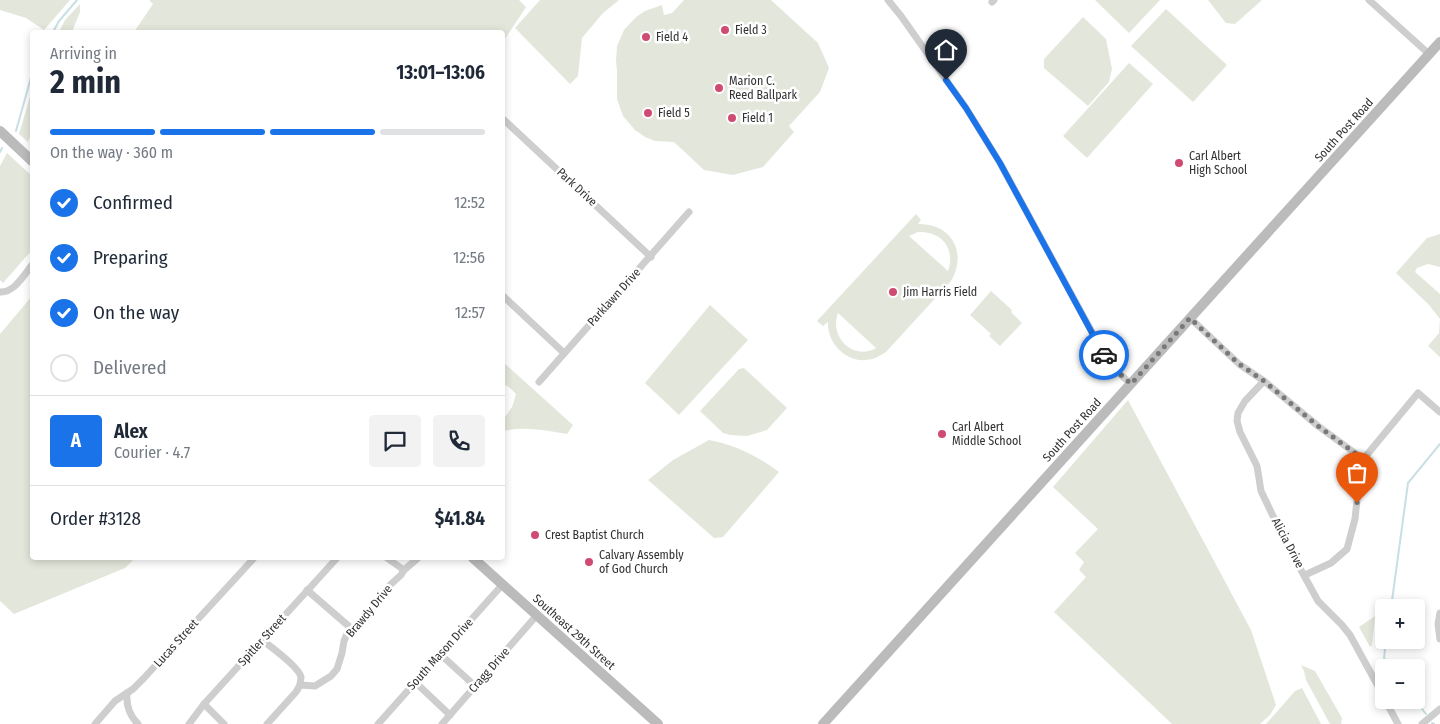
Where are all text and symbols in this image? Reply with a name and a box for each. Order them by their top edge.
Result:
place label: Field 3 [735,23,767,37]
marker: Field 3 [719,24,731,36]
pin [925,29,967,80]
place label: Field 4 [656,30,688,44]
marker: Field 4 [640,31,652,43]
icon: home [932,36,960,64]
text: Arriving in [50,44,117,63]
text: 13:01–13:06 [396,61,485,84]
text: 2 min [50,63,121,101]
place label: Marion C. Reed Ballpark [729,74,797,102]
marker: Marion C. Reed Ballpark [713,82,725,94]
street label: South Post Road [1312,95,1376,165]
place label: Field 5 [658,106,690,120]
marker: Field 5 [642,107,654,119]
place label: Field 1 [742,111,773,125]
marker: Field 1 [726,112,738,124]
text: On the way · 360 m [50,143,173,162]
place label: Carl Albert High School [1189,149,1247,177]
marker: Carl Albert High School [1173,157,1185,169]
street label: Park Drive [554,165,600,209]
icon: check [50,189,78,217]
text: Confirmed [93,191,173,214]
text: 12:52 [454,193,485,212]
icon: check [50,244,78,272]
text: Preparing [93,246,168,269]
text: 12:56 [453,248,485,267]
street label: Parklawn Drive [584,265,644,329]
place label: Jim Harris Field [903,285,977,299]
marker: Jim Harris Field [887,286,899,298]
icon: check [50,299,78,327]
text: On the way [93,301,179,324]
text: 12:57 [455,303,485,322]
courier [1079,330,1129,380]
icon: car [1090,341,1118,369]
text: Delivered [93,356,167,379]
street label: South Post Road [1040,395,1104,465]
button: chat [369,415,421,467]
button: phone [433,415,485,467]
text: Alex [114,420,148,443]
place label: Carl Albert Middle School [952,420,1021,448]
marker: Carl Albert Middle School [936,428,948,440]
text: A [71,429,81,452]
text: Courier · 4.7 [114,443,190,462]
pin [1336,452,1378,503]
icon: bag [1343,459,1371,487]
text: Order #3128 [50,507,141,530]
text: $41.84 [435,507,485,530]
street label: Alicia Drive [1269,516,1307,571]
place label: Crest Baptist Church [545,528,644,542]
marker: Crest Baptist Church [529,529,541,541]
place label: Calvary Assembly of God Church [599,548,684,576]
marker: Calvary Assembly of God Church [583,556,595,568]
street label: Brawdy Drive [343,582,395,640]
street label: Southeast 29th Street [530,591,618,673]
map controls [1375,599,1425,709]
button: + [1375,599,1425,649]
street label: Spitler Street [235,611,289,669]
street label: South Mason Drive [404,615,476,693]
street label: Lucas Street [151,616,201,670]
street label: Cragg Drive [466,645,512,695]
button: − [1375,659,1425,709]

